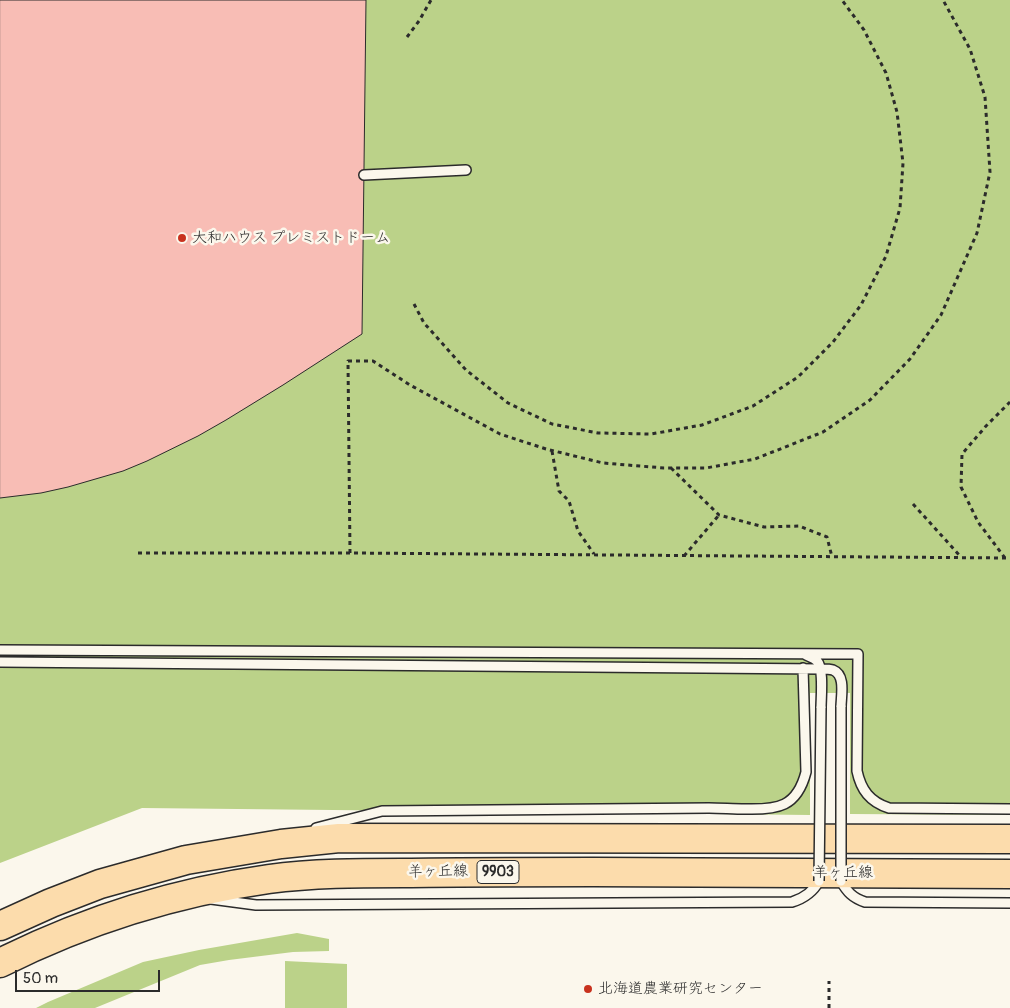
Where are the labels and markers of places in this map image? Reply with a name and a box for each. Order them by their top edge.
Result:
place label: 大和ハウス プレミストドーム [192,229,390,247]
marker: 大和ハウス プレミストドーム [176,232,188,244]
place label: 北海道農業研究センター [598,980,763,998]
marker: 北海道農業研究センター [582,983,594,995]

